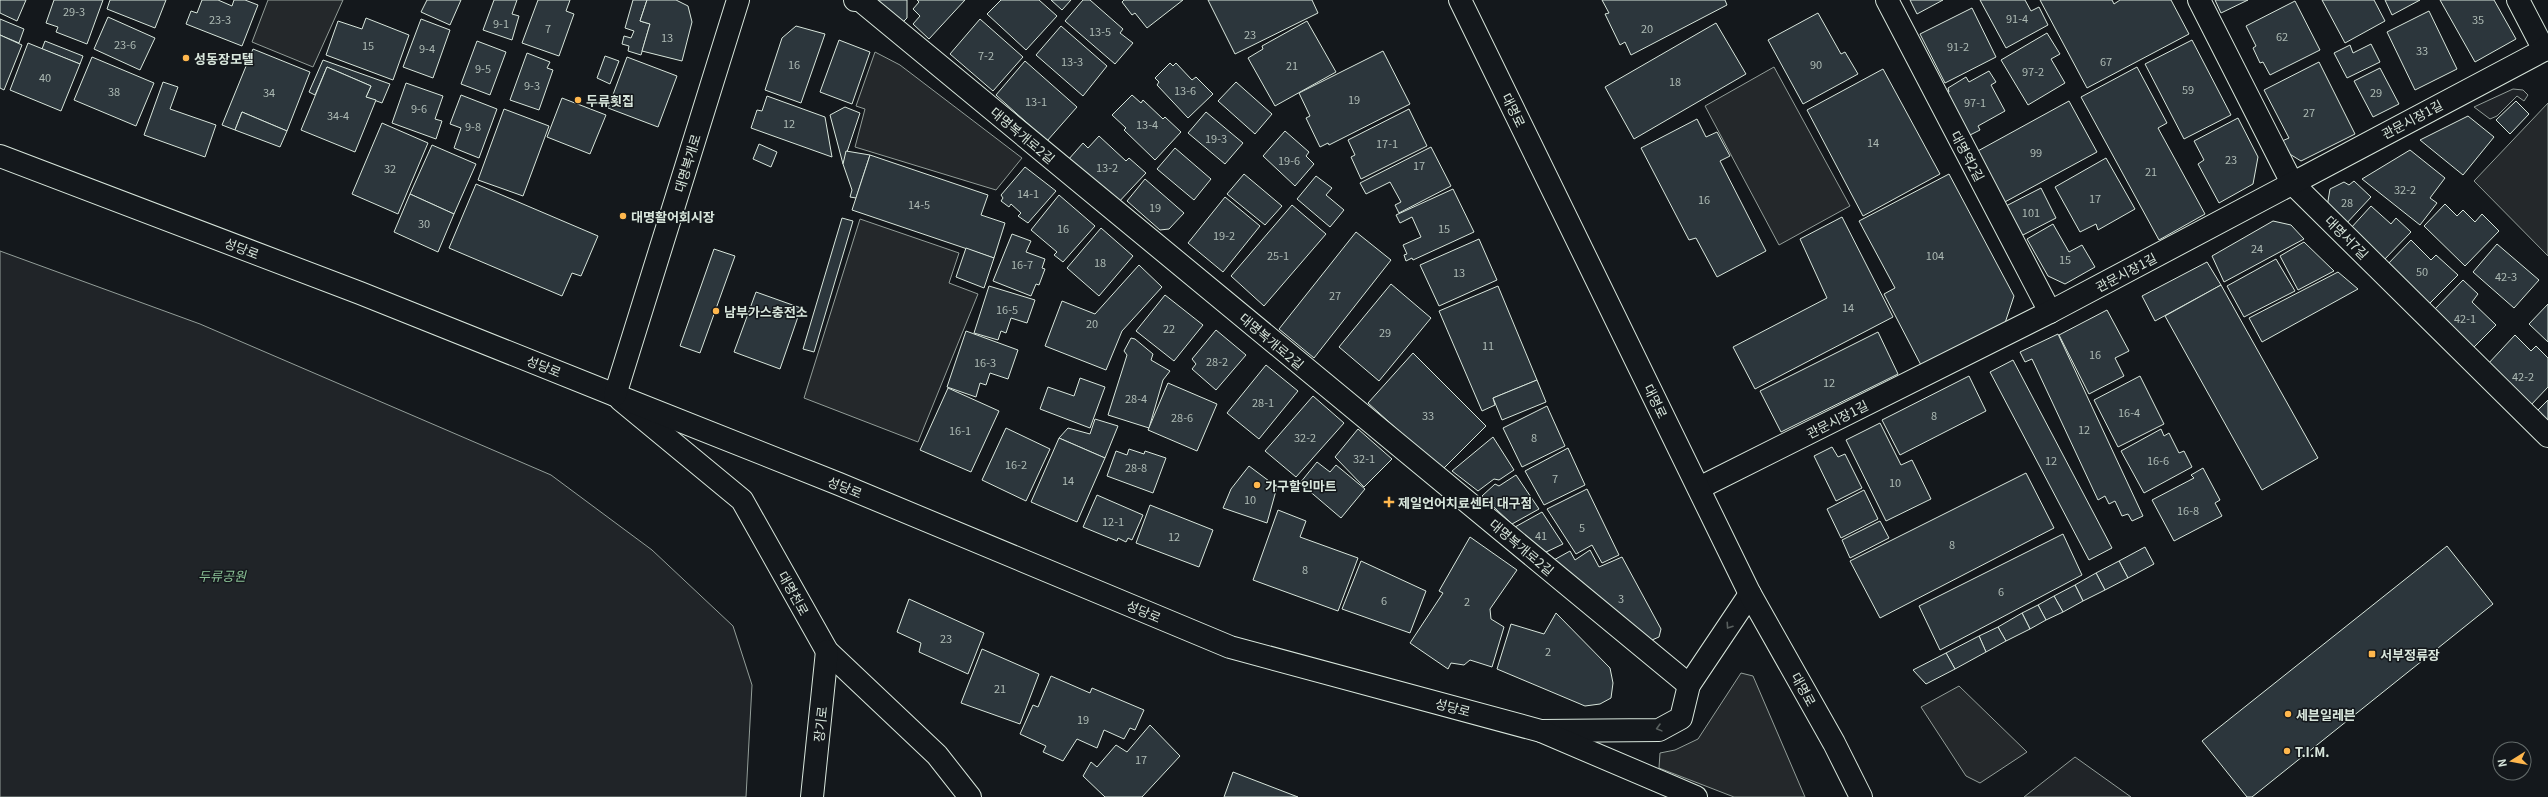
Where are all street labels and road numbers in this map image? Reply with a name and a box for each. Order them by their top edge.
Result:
street label: 대명로 [1498,90,1530,130]
street label: 관문시장1길 [2378,95,2446,143]
street label: 대명복개로2길 [987,102,1059,168]
street label: 대명역2길 [1947,127,1989,185]
street label: 대명복개로 [669,132,705,194]
street label: 대명서7길 [2321,211,2373,263]
street label: 성당로 [222,233,262,263]
street label: 관문시장1길 [2092,248,2160,296]
street label: 대명복개로2길 [1236,308,1308,374]
street label: 성당로 [524,350,564,382]
street label: 대명로 [1640,381,1672,421]
street label: 관문시장1길 [1803,395,1871,443]
street label: 성당로 [825,471,865,503]
street label: 대명복개로2길 [1486,514,1558,580]
street label: 대명천로 [774,567,814,619]
street label: 성당로 [1124,595,1164,627]
street label: 대명로 [1787,669,1821,709]
street label: 성당로 [1433,693,1473,721]
street label: 장기로 [809,705,831,743]

